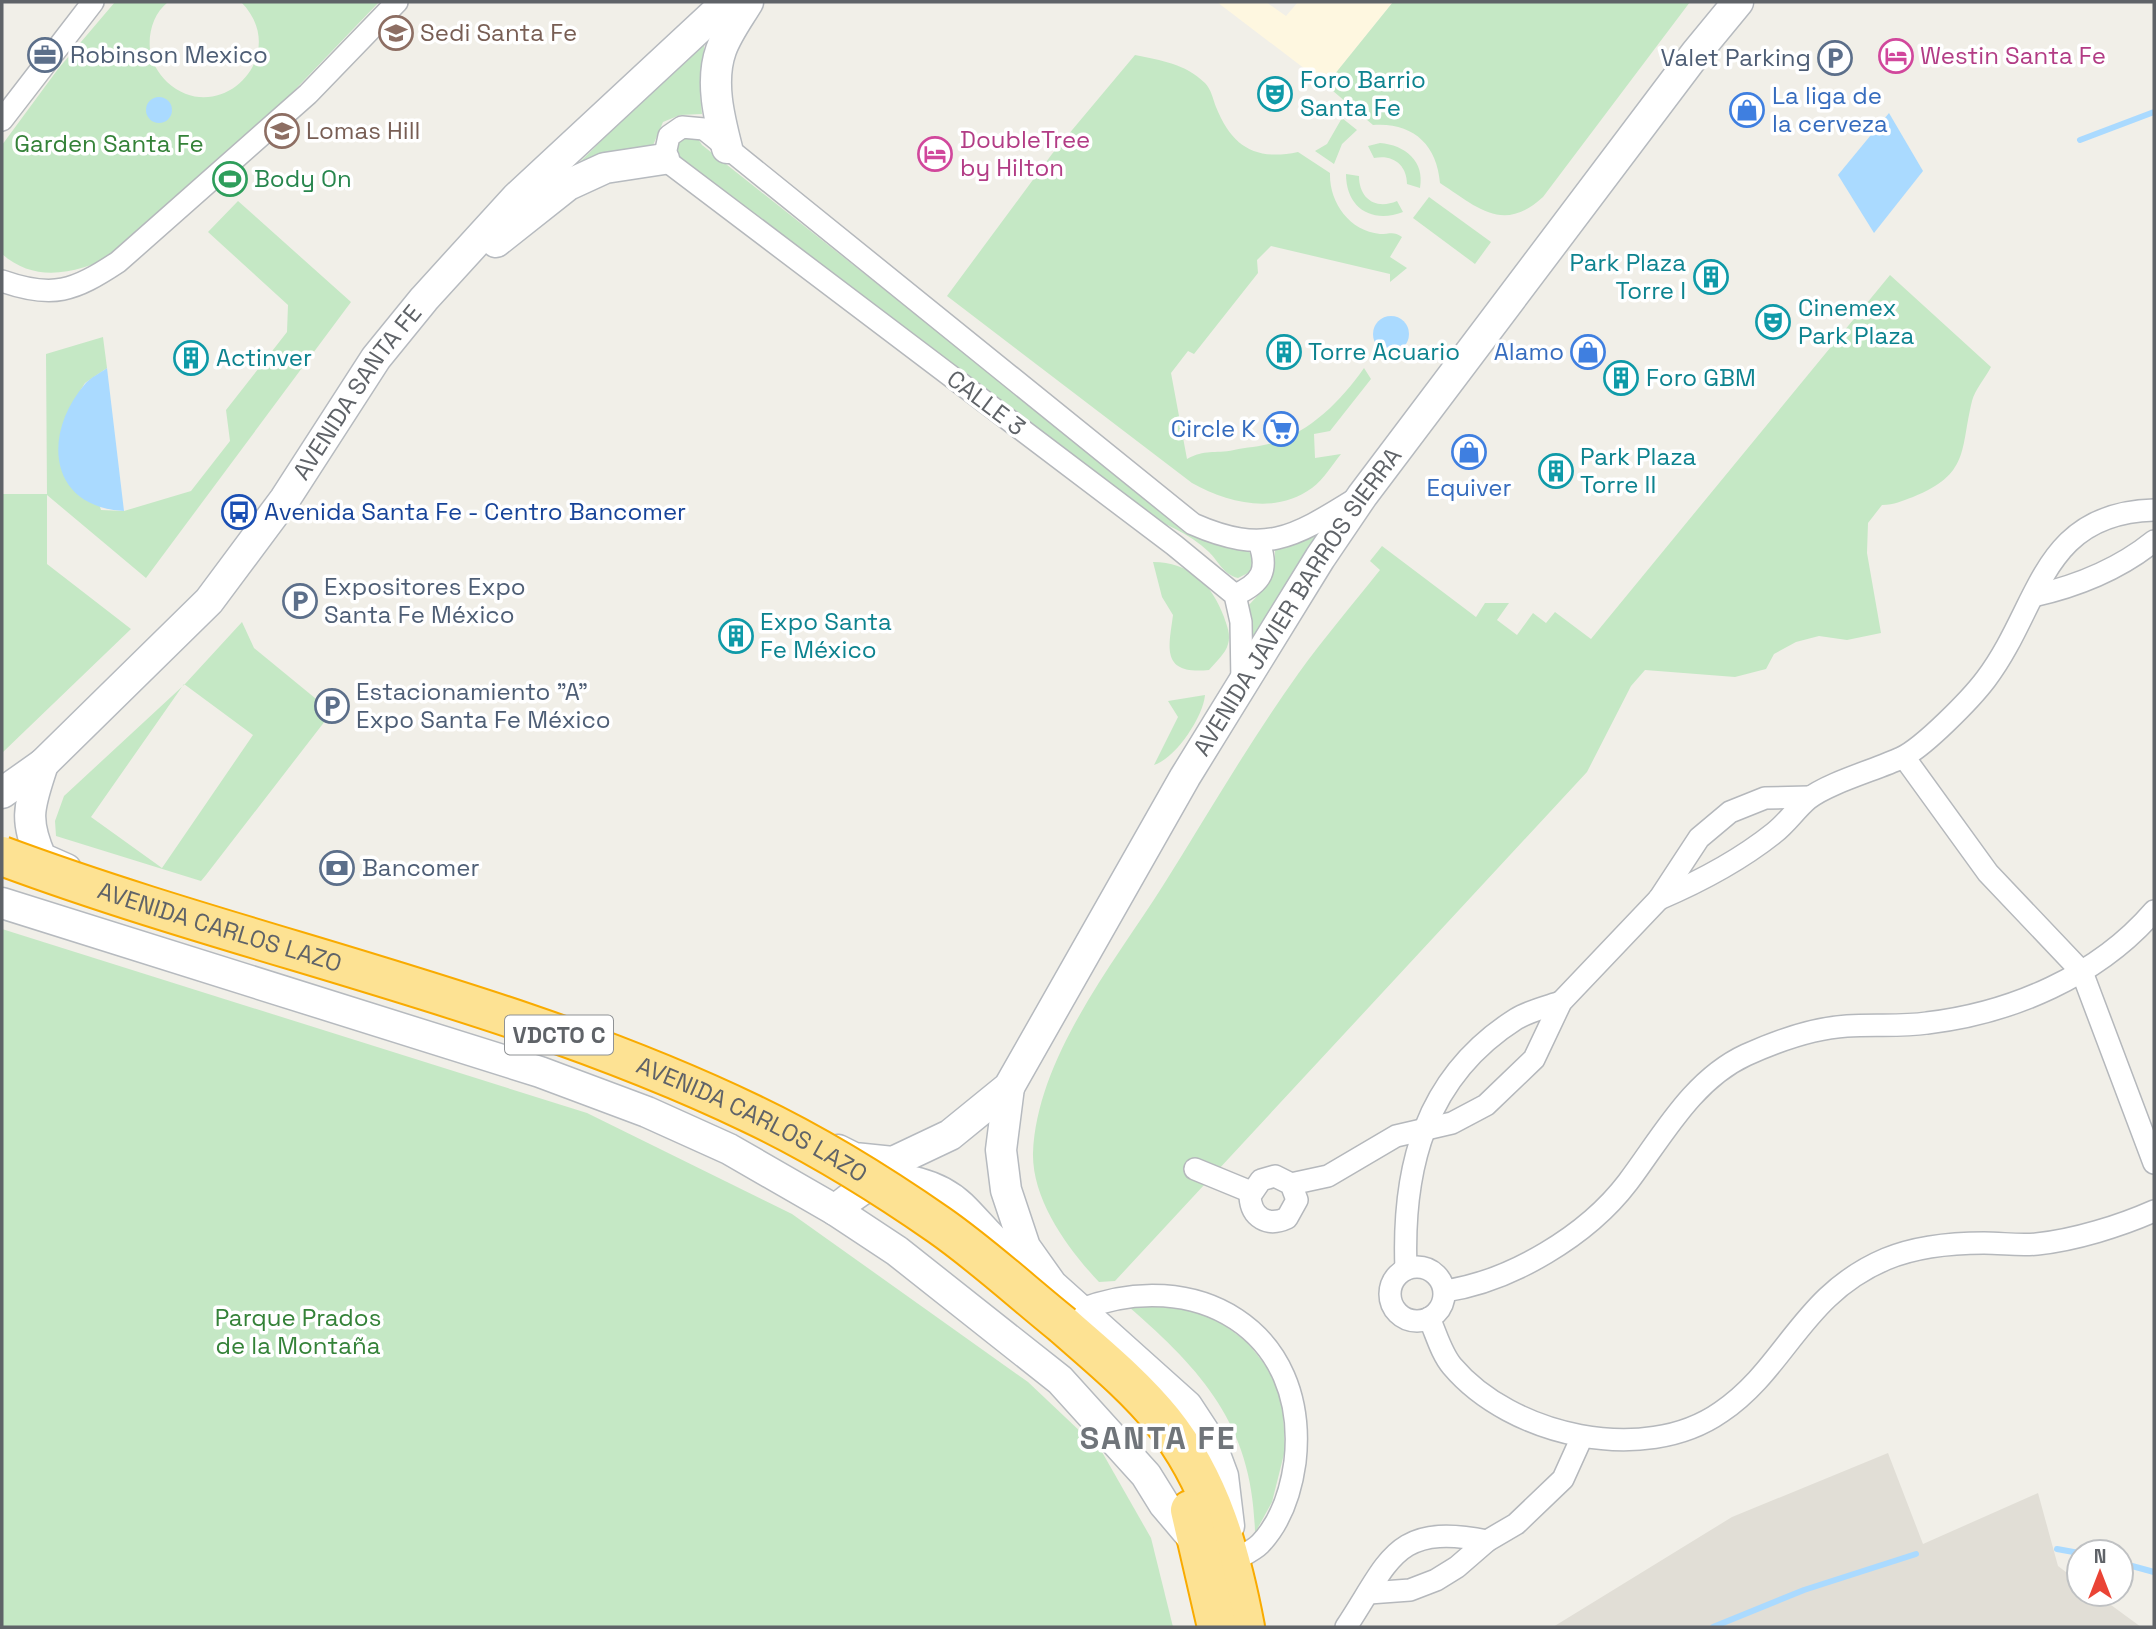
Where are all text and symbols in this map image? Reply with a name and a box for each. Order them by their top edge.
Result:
school or university icon: Sedi Santa Fe [377,14,415,52]
place label: Sedi Santa Fe [420,17,577,48]
office icon: Robinson Mexico [26,36,64,74]
hotel icon: Westin Santa Fe [1877,37,1915,75]
place label: Robinson Mexico [70,39,268,70]
parking icon: Valet Parking [1816,39,1854,77]
place label: Westin Santa Fe [1920,40,2106,71]
place label: Valet Parking [1660,42,1811,73]
place label: Foro Barrio Santa Fe [1300,64,1426,123]
theatre icon: Foro Barrio Santa Fe [1256,75,1294,113]
place label: La liga de la cerveza [1772,80,1888,139]
shop icon: La liga de la cerveza [1728,91,1766,129]
school or university icon: Lomas Hill [263,112,301,150]
place label: Lomas Hill [306,115,420,146]
place label: DoubleTree by Hilton [960,124,1090,183]
park label: Garden Santa Fe [14,128,204,159]
hotel icon: DoubleTree by Hilton [916,135,954,173]
sports icon: Body On [211,160,249,198]
place label: Body On [254,163,352,194]
place label: Park Plaza Torre I [1570,247,1686,306]
building icon: Park Plaza Torre I [1692,258,1730,296]
place label: Cinemex Park Plaza [1798,292,1915,351]
street label: AVENIDA SANTA FE [286,298,428,485]
theatre icon: Cinemex Park Plaza [1754,303,1792,341]
building icon: Torre Acuario [1265,333,1303,371]
shop icon: Alamo [1569,333,1607,371]
place label: Torre Acuario [1308,336,1460,367]
place label: Alamo [1494,336,1564,367]
building icon: Actinver [172,339,210,377]
place label: Actinver [216,342,312,373]
building icon: Foro GBM [1602,359,1640,397]
place label: Foro GBM [1646,362,1756,393]
street label: CALLE 3 [941,363,1032,442]
supermarket icon: Circle K [1262,410,1300,448]
place label: Circle K [1171,413,1256,444]
shop icon: Equiver [1450,433,1488,471]
street label: AVENIDA JAVIER BARROS SIERRA [1186,441,1408,761]
place label: Park Plaza Torre II [1580,441,1697,500]
building icon: Park Plaza Torre II [1537,452,1575,490]
place label: Equiver [1426,472,1512,503]
bus stop icon: Avenida Santa Fe - Centro Bancomer [220,493,258,531]
place label: Avenida Santa Fe - Centro Bancomer [264,496,686,527]
place label: Expositores Expo Santa Fe México [324,571,526,630]
parking icon: Expositores Expo Santa Fe México [281,582,319,620]
place label: Expo Santa Fe México [760,606,892,665]
building icon: Expo Santa Fe México [717,617,755,655]
place label: Estacionamiento "A" Expo Santa Fe México [356,676,611,735]
parking icon: Estacionamiento "A" Expo Santa Fe México [313,687,351,725]
bank icon: Bancomer [318,849,356,887]
place label: Bancomer [362,852,479,883]
street label: AVENIDA CARLOS LAZO [94,875,345,979]
road number: VDCTO C [505,1016,613,1054]
street label: AVENIDA CARLOS LAZO [632,1049,873,1189]
park label: Parque Prados de la Montaña [215,1302,381,1361]
district label: SANTA FE [1080,1418,1236,1458]
north arrow [2065,1538,2135,1608]
text: N [2094,1544,2106,1569]

